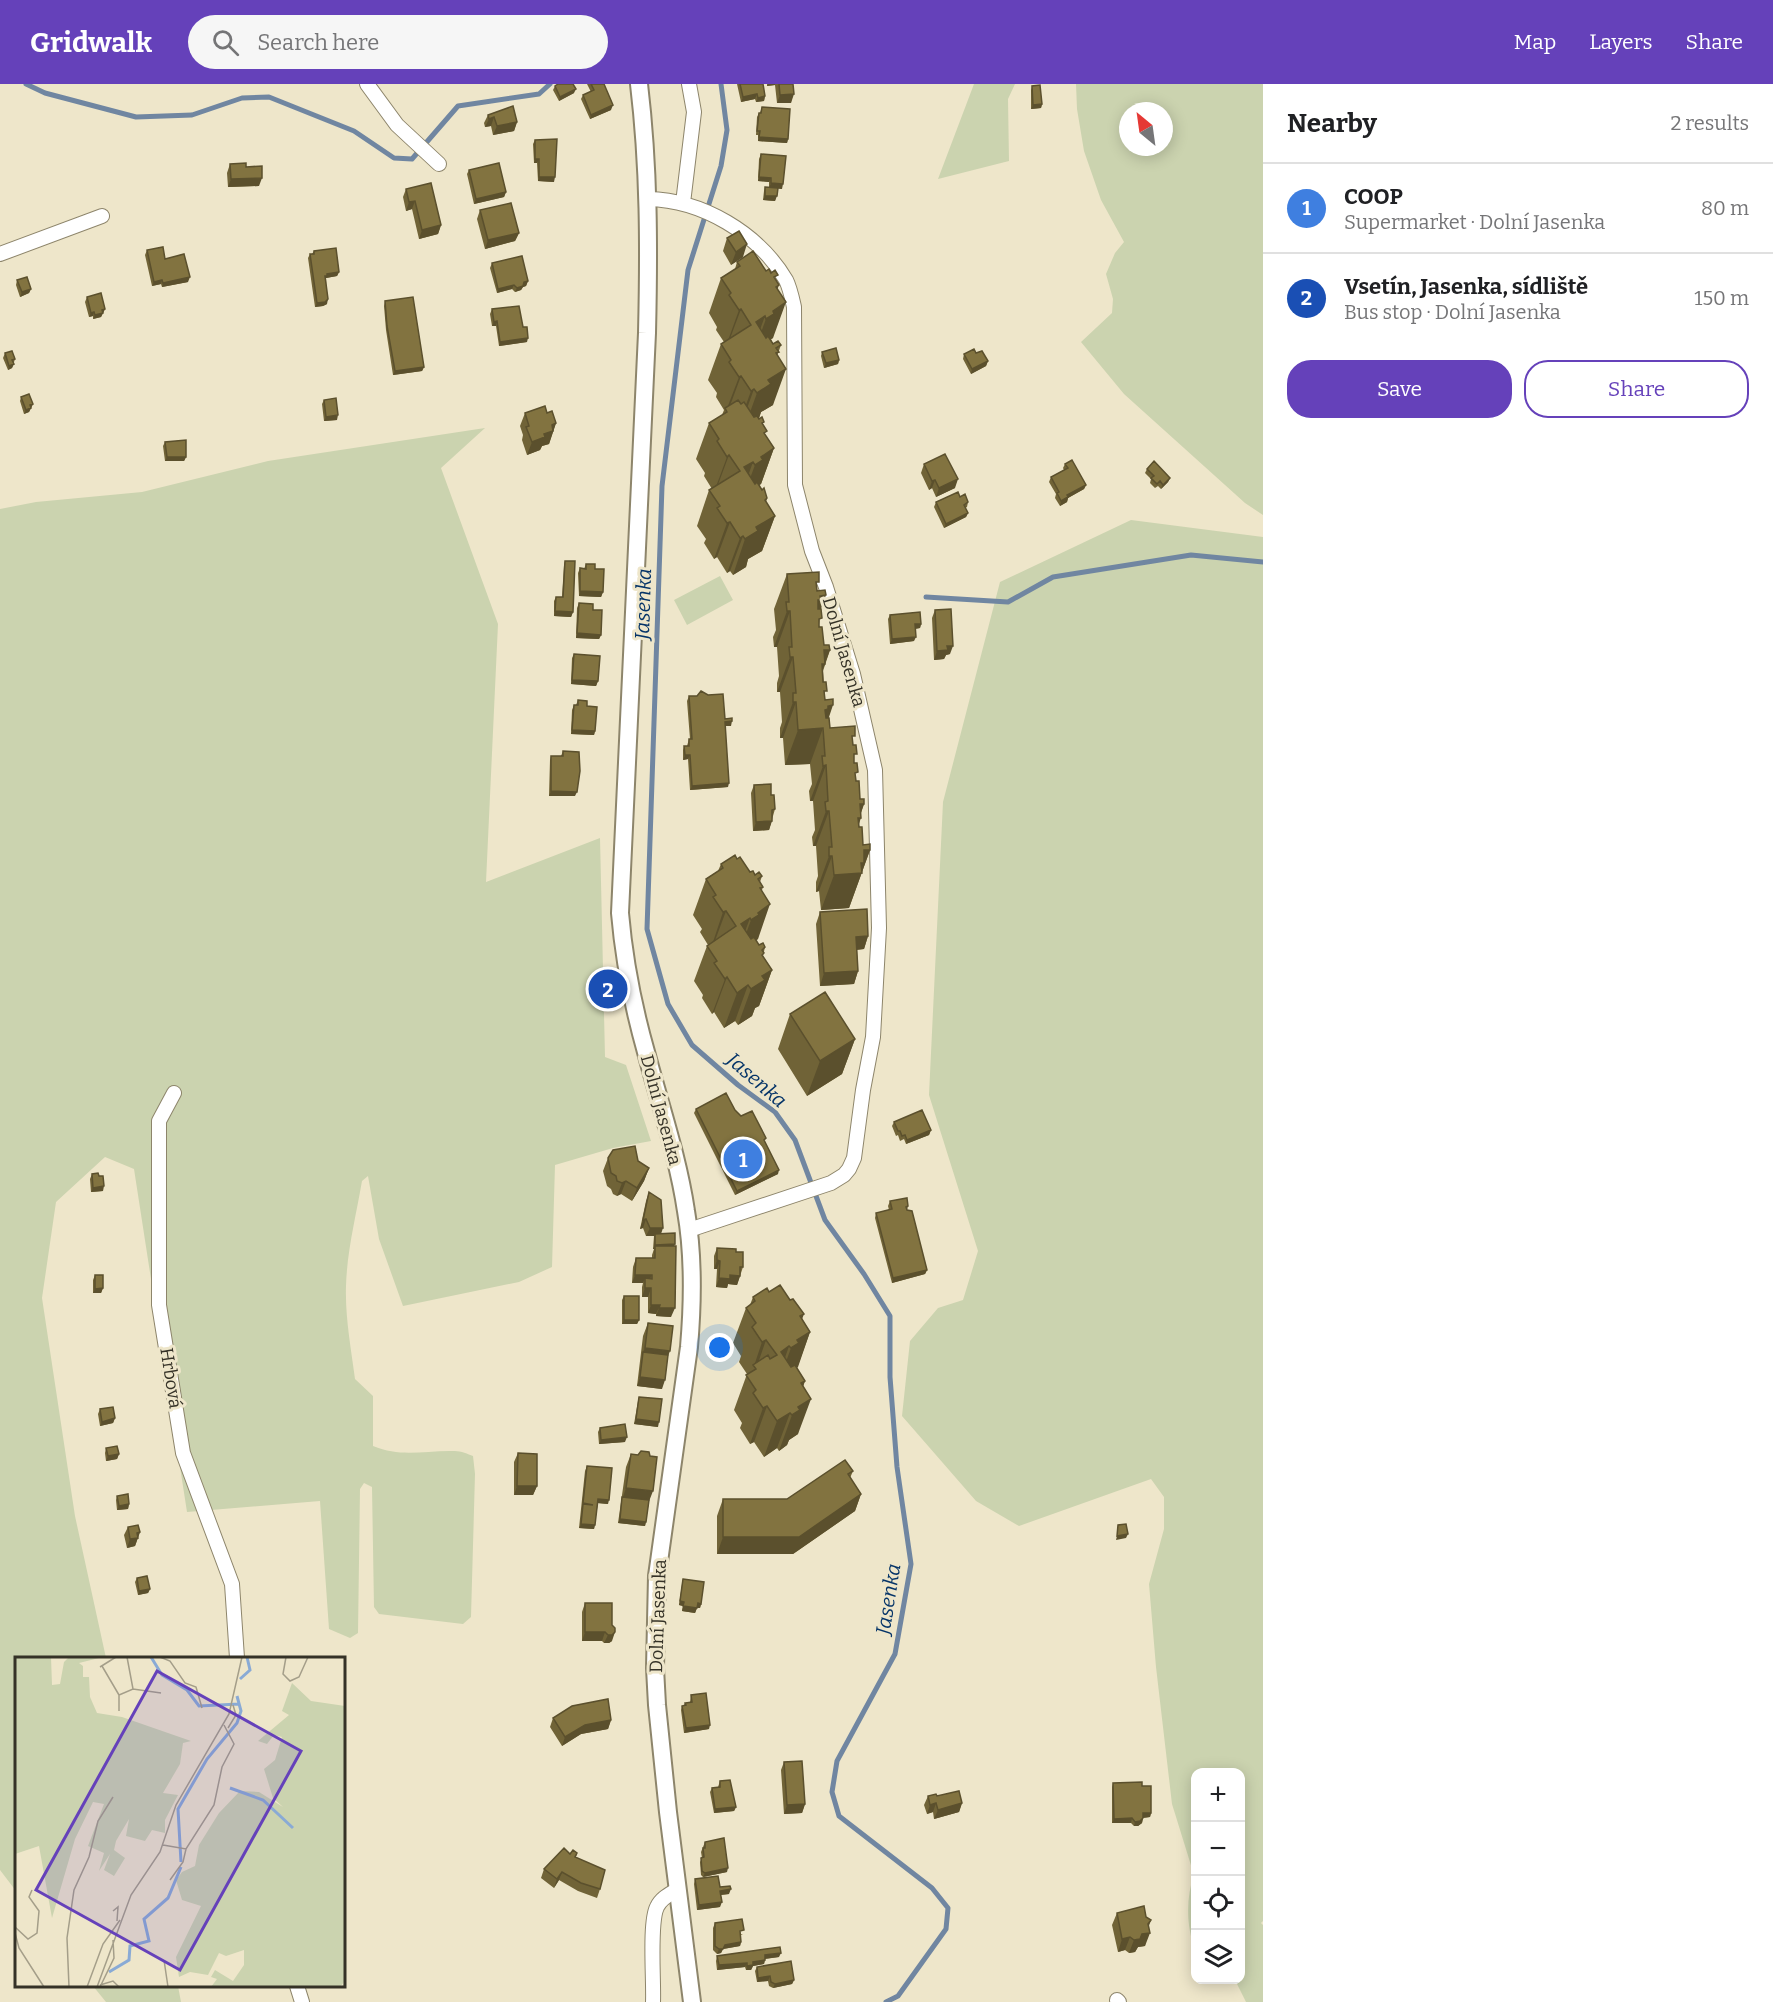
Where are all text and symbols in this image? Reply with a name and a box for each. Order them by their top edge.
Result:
search box [188,15,608,69]
text: Gridwalk [30,26,152,59]
icon: search [209,26,242,59]
text: Search here [257,29,379,56]
text: Map [1514,29,1556,55]
text: Layers [1589,29,1653,55]
text: Share [1686,29,1743,55]
north arrow [1119,102,1173,156]
text: Nearby [1287,108,1377,139]
text: 2 results [1670,111,1749,135]
text: COOP [1344,183,1403,210]
text: 1 [1302,196,1311,220]
text: 80 m [1701,196,1749,220]
text: Supermarket · Dolní Jasenka [1344,210,1605,234]
text: Vsetín, Jasenka, sídliště [1344,273,1588,300]
text: 2 [1301,286,1312,310]
text: 150 m [1694,286,1749,310]
text: Bus stop · Dolní Jasenka [1344,300,1561,324]
button: Save [1287,360,1512,418]
button: Share [1524,360,1749,418]
water label: Jasenka [630,568,656,642]
street label: Dolní Jasenka [818,594,870,710]
pin: 2 [588,966,628,1012]
water label: Jasenka [721,1046,792,1113]
street label: Dolní Jasenka [636,1052,686,1168]
pin: 1 [724,1136,762,1182]
your location [705,1333,734,1362]
street label: Hrbová [155,1346,187,1410]
street label: Dolní Jasenka [645,1559,671,1673]
water label: Jasenka [870,1562,905,1638]
inset map [15,1657,345,1987]
map controls [1191,1768,1245,1984]
button: + [1191,1768,1245,1822]
button: − [1191,1822,1245,1876]
button: locate [1191,1876,1245,1930]
button: layers [1191,1930,1245,1984]

